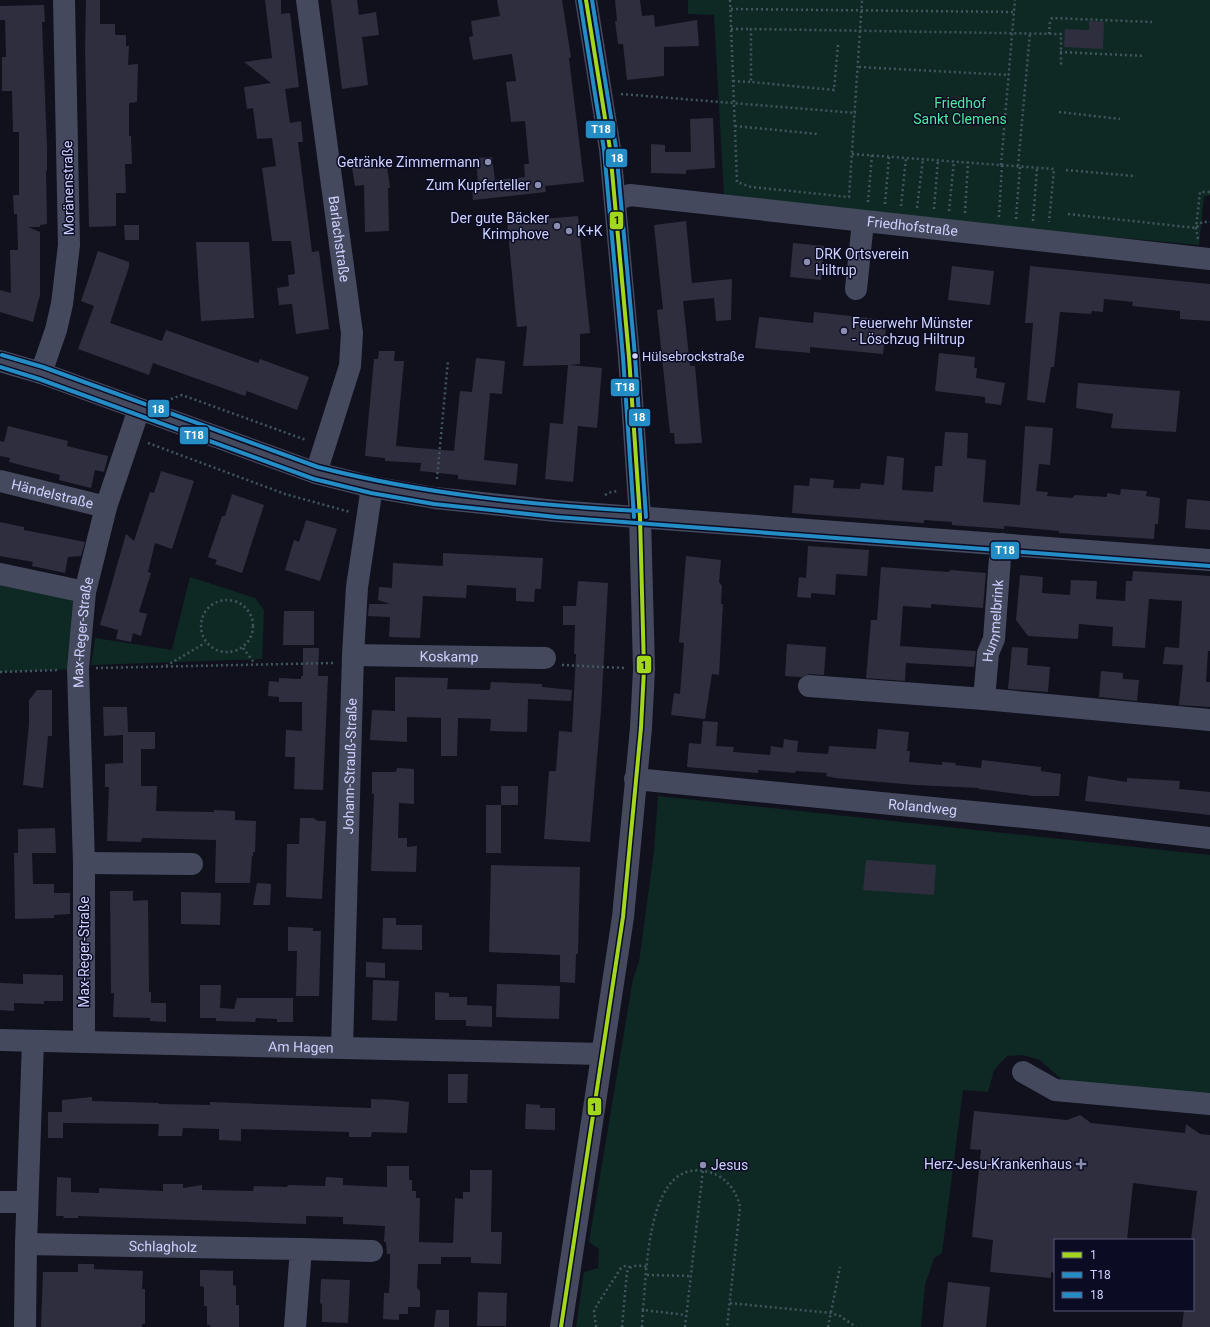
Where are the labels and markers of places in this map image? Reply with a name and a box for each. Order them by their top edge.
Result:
place label: Getränke Zimmermann [337,154,480,170]
marker: Getränke Zimmermann [483,157,493,167]
place label: Zum Kupferteller [426,177,530,193]
marker: Zum Kupferteller [533,180,543,190]
place label: Der gute Bäcker Krimphove [450,210,549,242]
marker: Der gute Bäcker Krimphove [552,221,562,231]
place label: K+K [577,223,603,239]
marker: K+K [564,226,574,236]
place label: DRK Ortsverein Hiltrup [815,246,909,278]
marker: DRK Ortsverein Hiltrup [802,257,812,267]
place label: Feuerwehr Münster - Löschzug Hiltrup [852,315,973,347]
marker: Feuerwehr Münster - Löschzug Hiltrup [839,326,849,336]
place label: Hülsebrockstraße [642,349,745,364]
marker: Hülsebrockstraße [630,351,640,361]
place label: Herz-Jesu-Krankenhaus [924,1156,1072,1172]
place label: Jesus [711,1157,748,1173]
marker: Herz-Jesu-Krankenhaus [1075,1158,1087,1170]
marker: Jesus [698,1160,708,1170]

